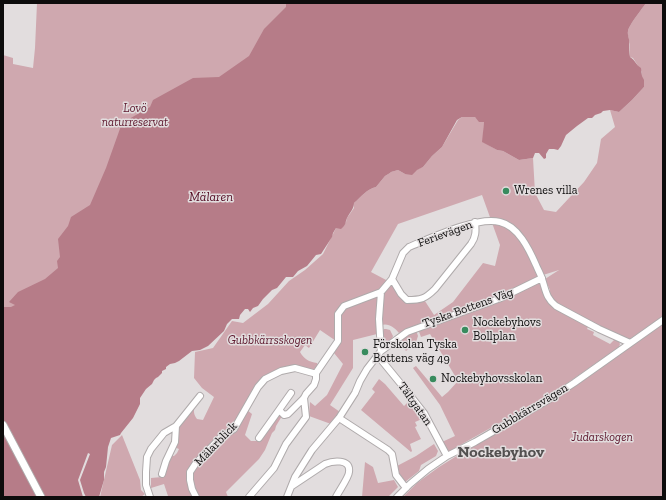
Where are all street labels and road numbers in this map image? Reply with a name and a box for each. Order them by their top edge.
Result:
street label: Ferievägen [416,218,474,250]
street label: Tyska Bottens Väg [421,285,515,331]
street label: Tältgatan [395,379,435,429]
street label: Gubbkärrsvägen [489,381,571,437]
street label: Mälarblick [192,419,240,469]

